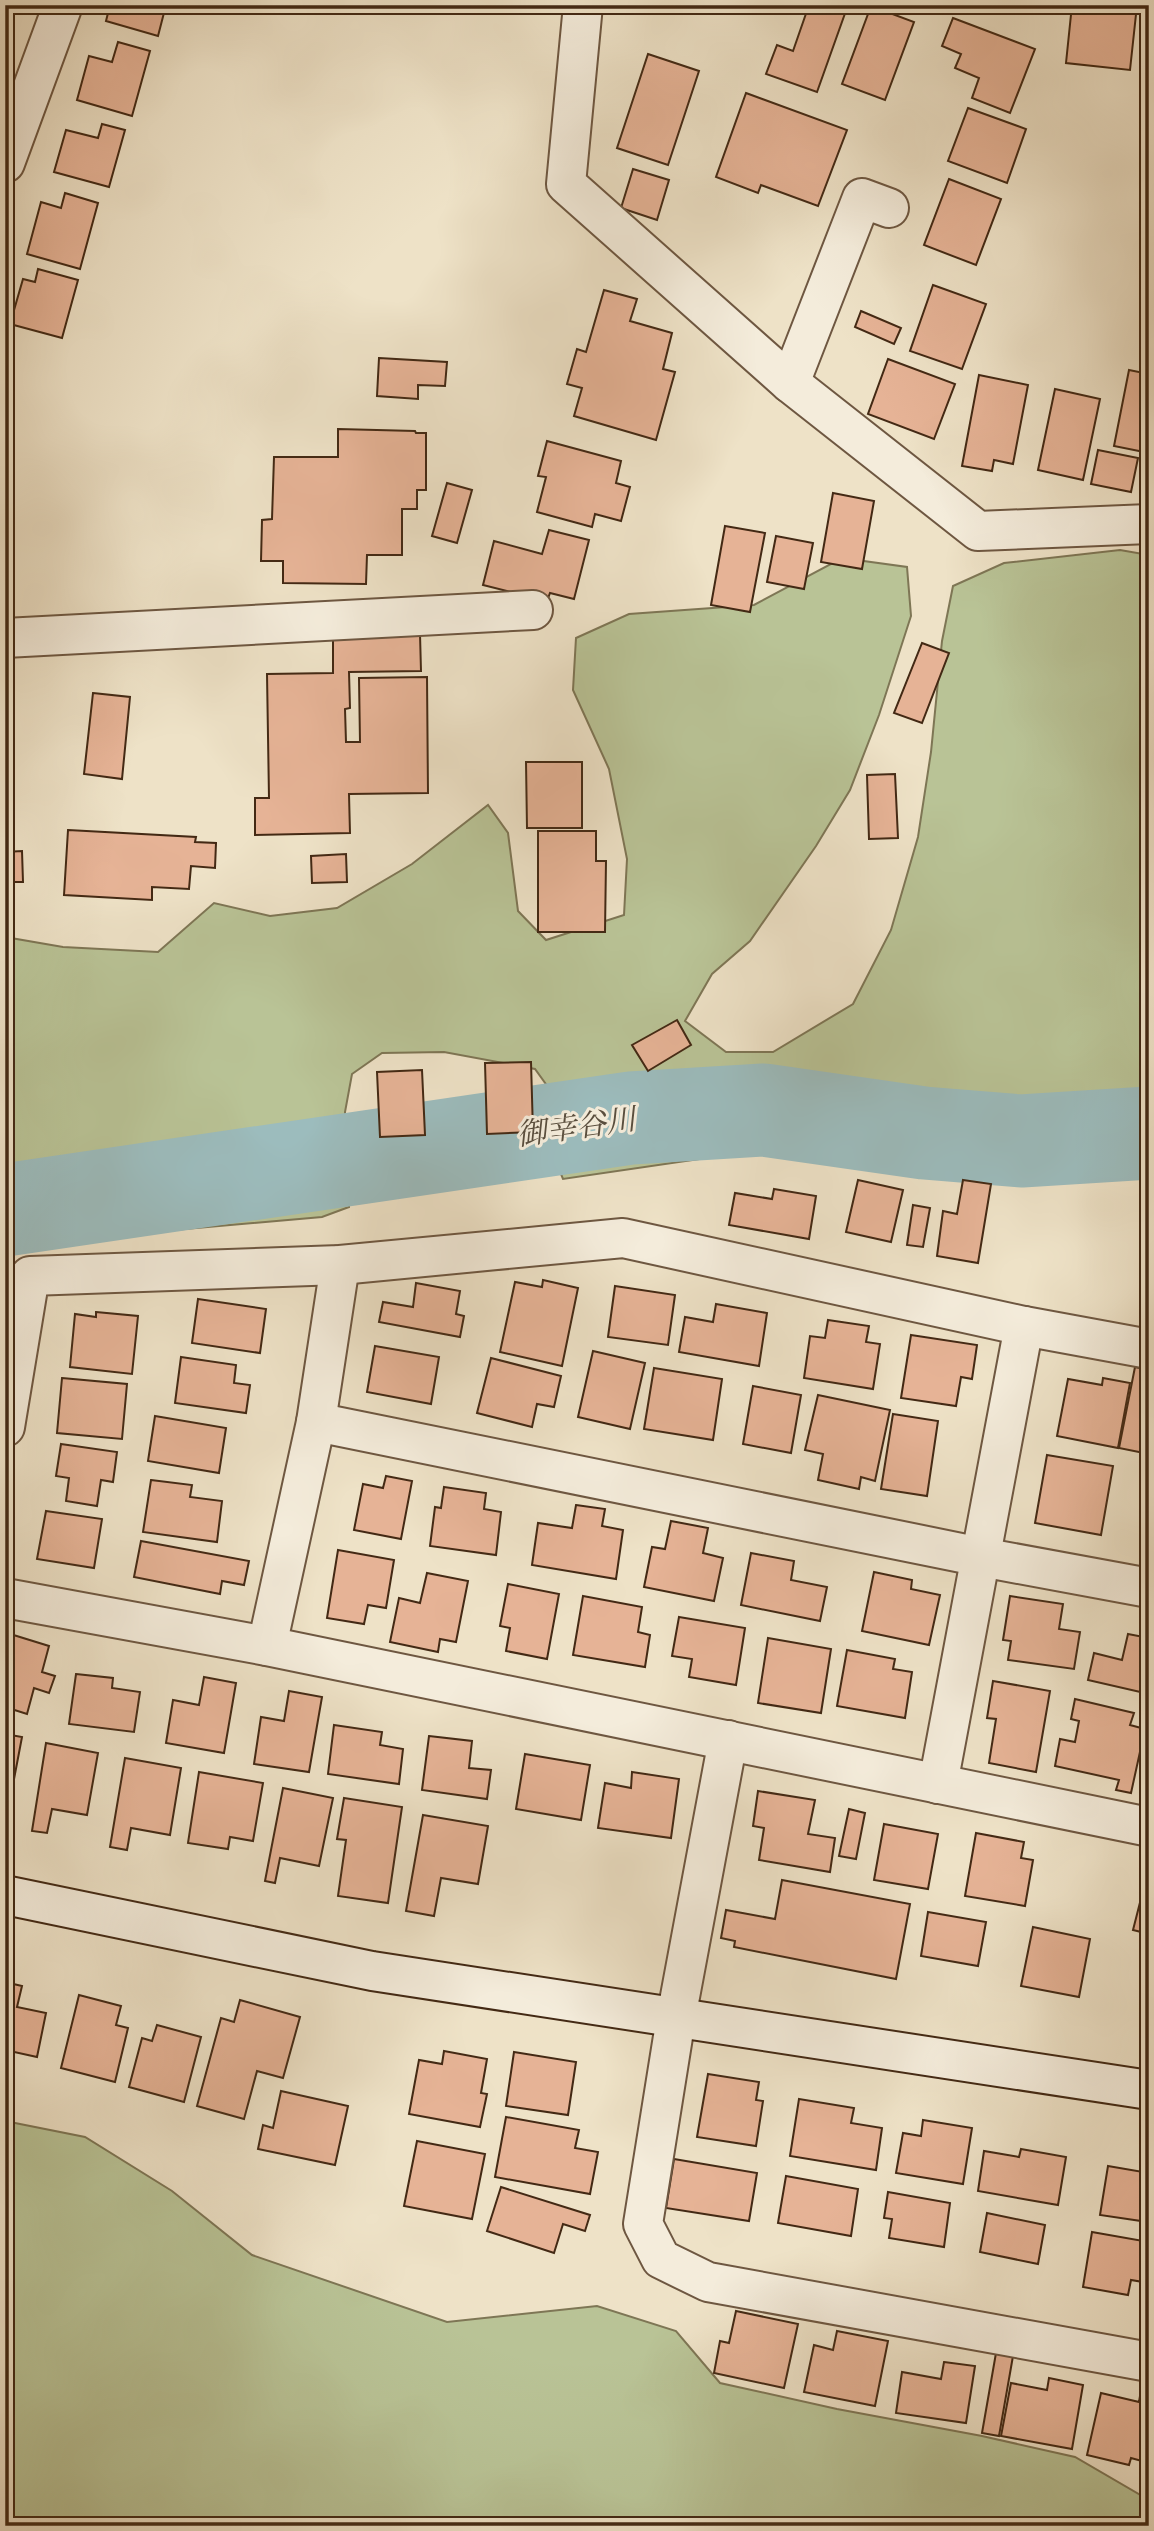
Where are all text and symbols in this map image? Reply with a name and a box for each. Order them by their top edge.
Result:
water label: 御幸谷川 [514,1098,641,1155]

